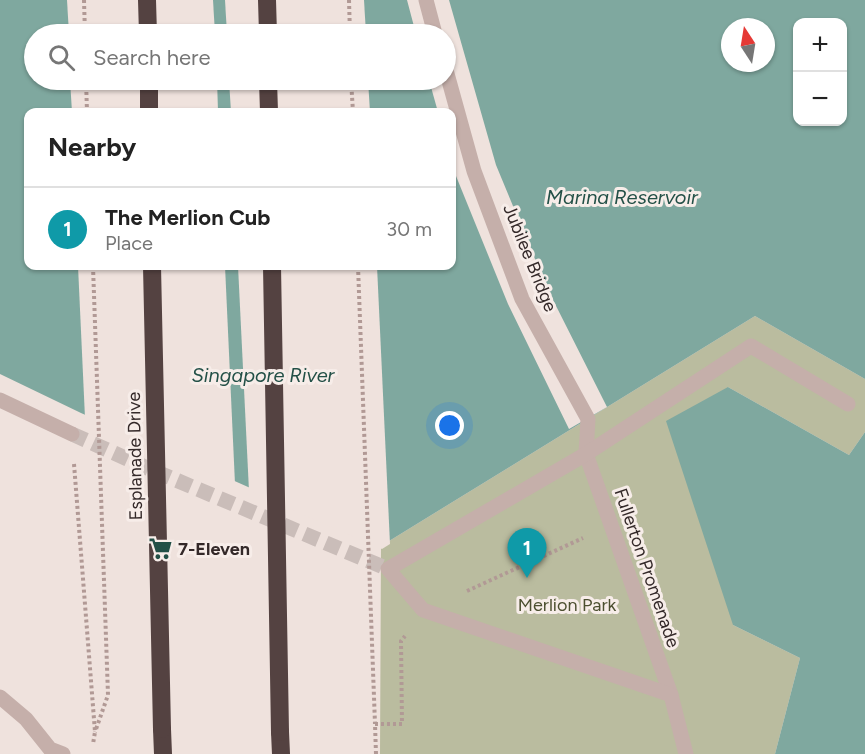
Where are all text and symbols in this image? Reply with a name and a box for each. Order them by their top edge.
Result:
north arrow [721,18,775,72]
map controls [793,18,847,126]
button: + [793,18,847,72]
search box [24,24,456,90]
icon: search [45,41,78,74]
text: Search here [93,44,211,71]
button: − [793,72,847,126]
text: Nearby [48,131,136,163]
water label: Marina Reservoir [546,185,699,209]
street label: Jubilee Bridge [498,201,562,315]
text: The Merlion Cub [105,204,270,231]
text: 1 [63,217,72,241]
text: 30 m [386,217,432,241]
text: Place [105,231,153,255]
water label: Singapore River [192,363,336,387]
street label: Esplanade Drive [123,391,147,520]
your location [435,411,464,440]
street label: Fullerton Promenade [609,486,685,651]
pin: 1 [508,528,546,578]
supermarket icon: 7-Eleven [147,536,173,562]
place label: 7-Eleven [178,538,250,560]
park label: Merlion Park [518,594,616,616]

